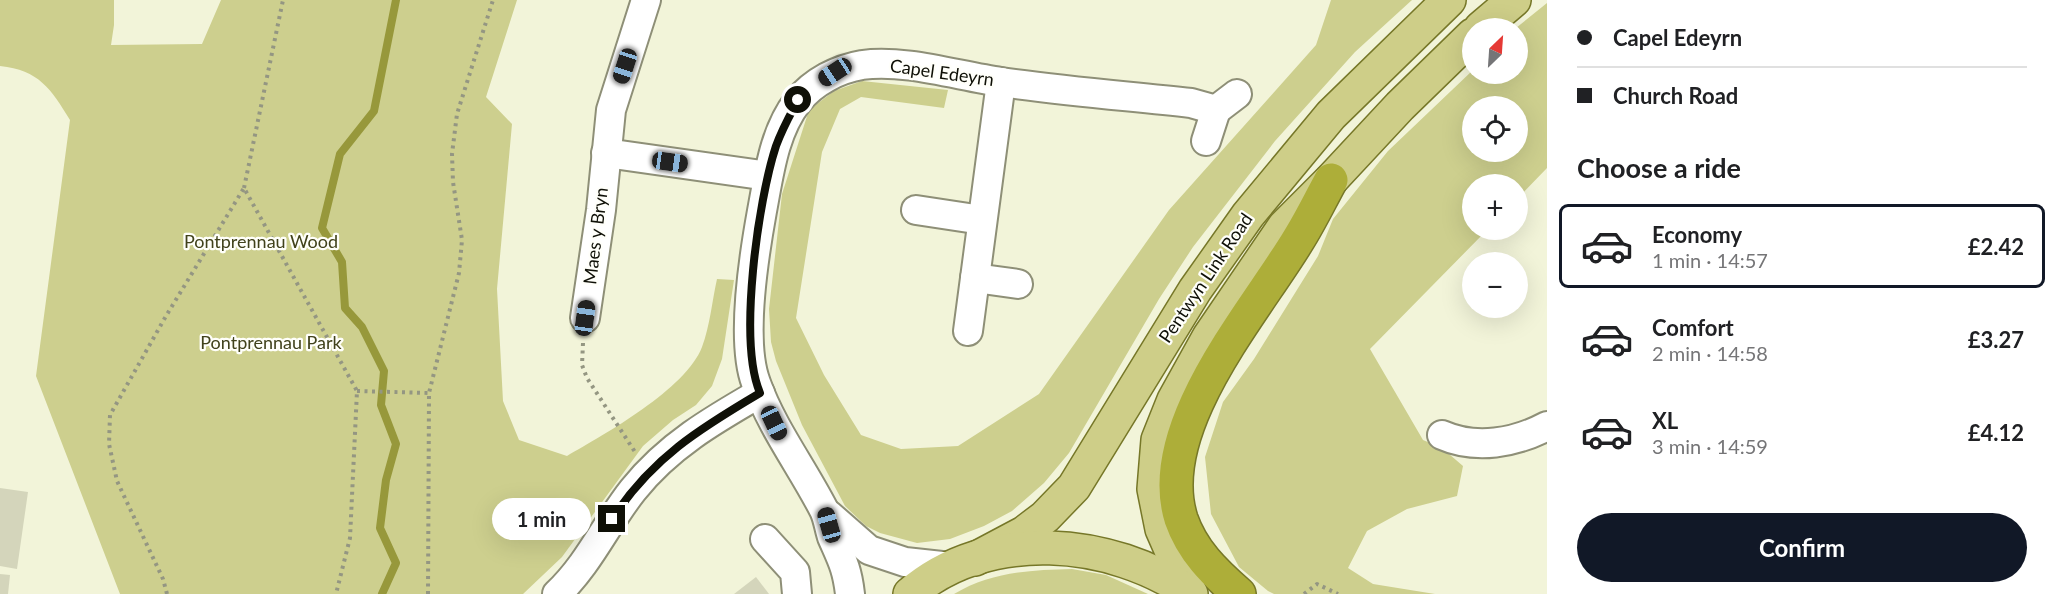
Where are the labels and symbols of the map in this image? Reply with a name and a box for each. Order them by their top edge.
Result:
north arrow [1462,18,1528,84]
car [611,46,639,86]
street label: Capel Edeyrn [889,54,995,90]
car [815,55,855,89]
route start [784,86,811,113]
car [651,151,689,173]
street label: Maes y Bryn [578,186,612,286]
street label: Pentwyn Link Road [1154,208,1257,346]
park label: Pontprennau Wood [184,230,338,252]
car [574,299,596,337]
park label: Pontprennau Park [200,331,343,353]
car [758,403,790,443]
callout: 1 min [492,498,591,540]
route end [598,505,625,532]
car [815,505,843,545]

